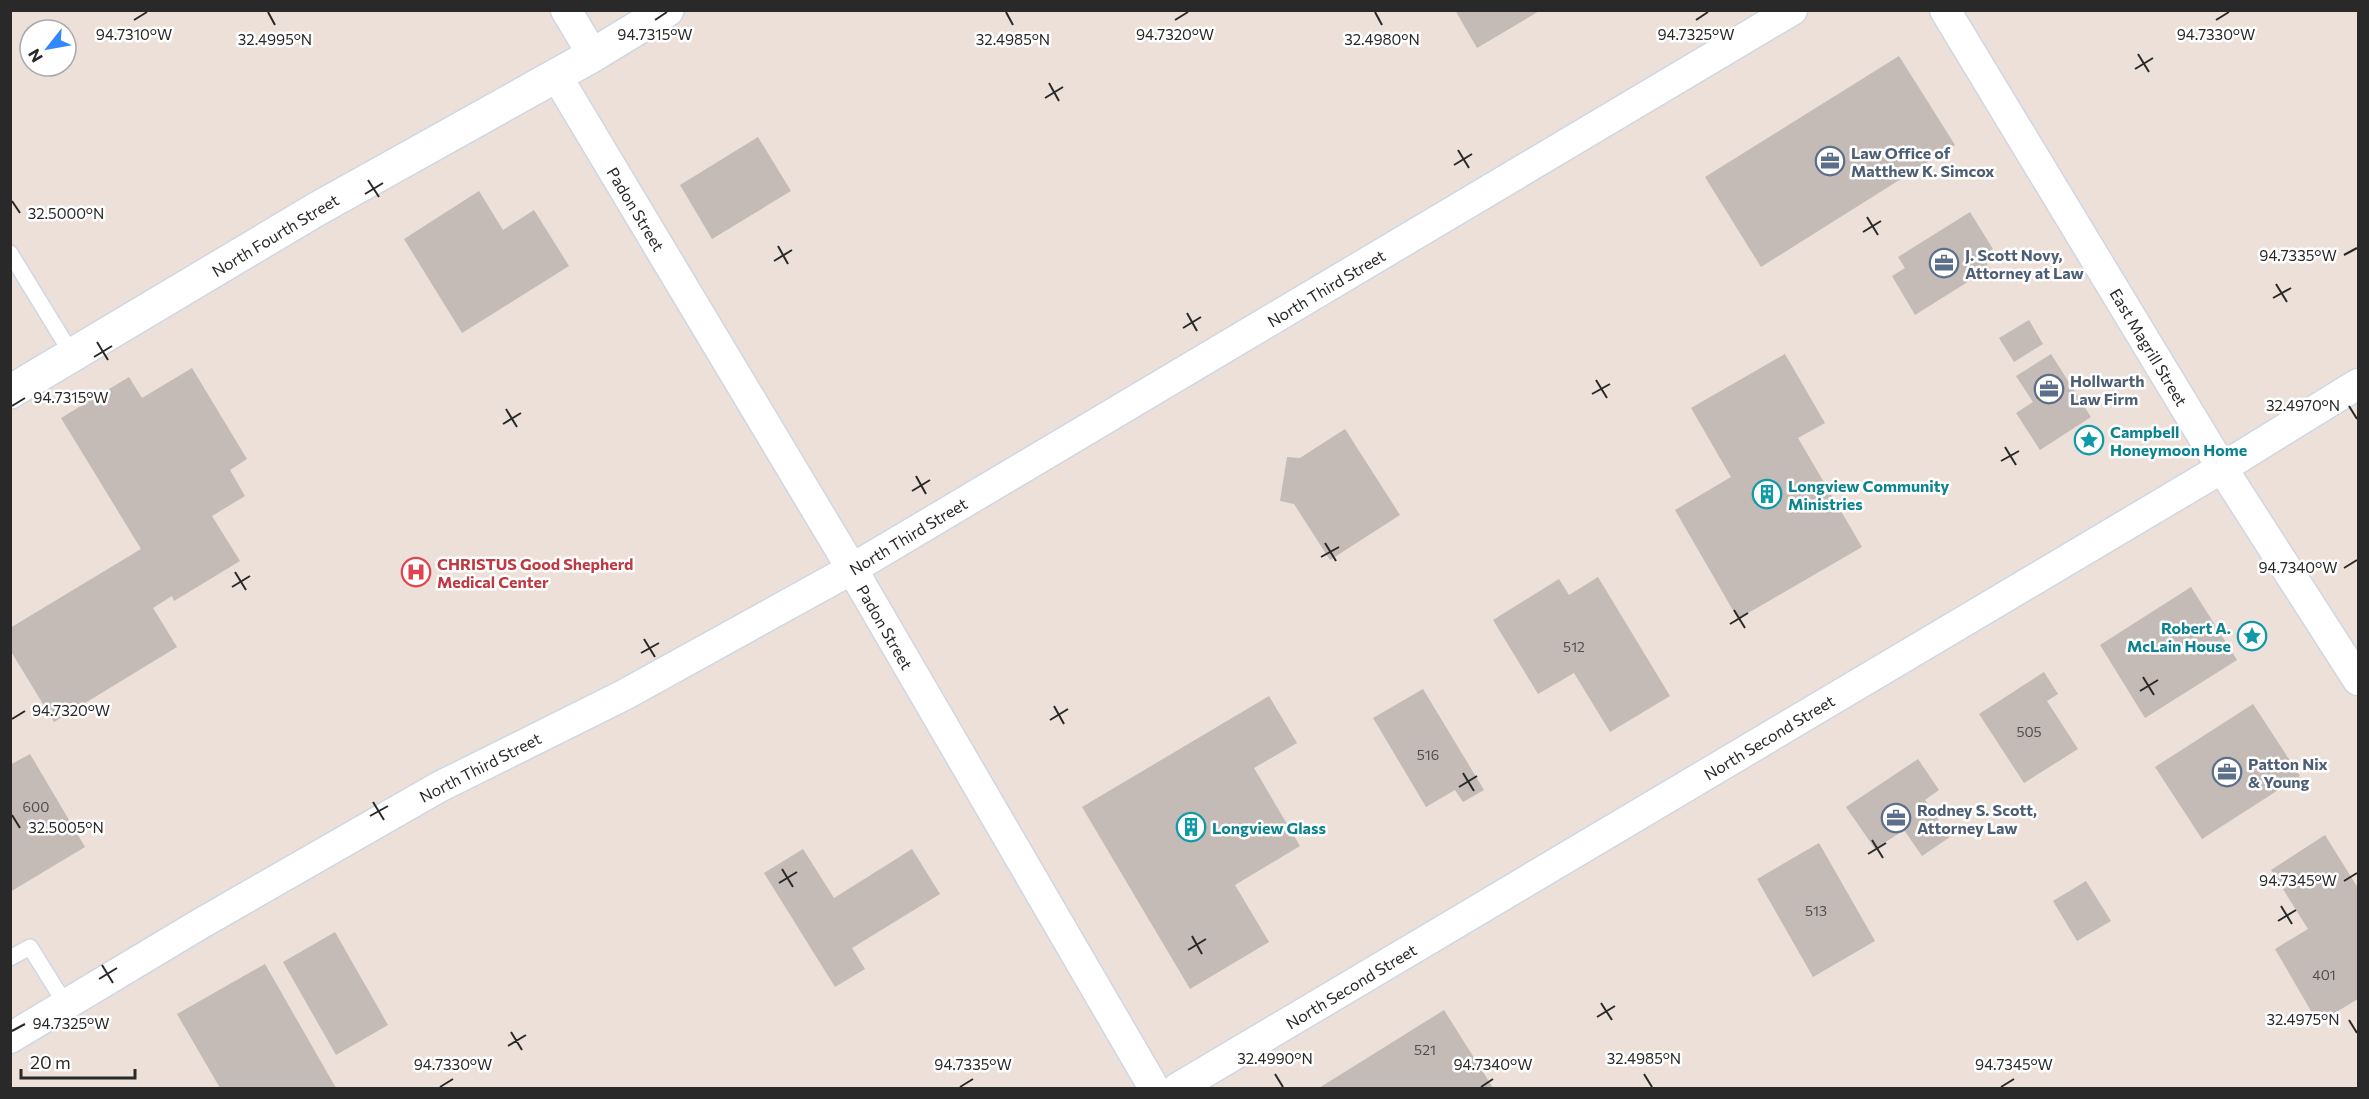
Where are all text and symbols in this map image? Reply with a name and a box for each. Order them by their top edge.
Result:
north arrow [18,18,78,78]
text: 94.7310°W [96,25,172,43]
text: 94.7315°W [617,25,693,43]
text: 94.7320°W [1136,25,1214,43]
text: 94.7325°W [1657,25,1735,43]
text: 94.7330°W [2177,25,2255,43]
text: 32.4995°N [238,30,312,48]
text: 32.4985°N [976,30,1050,48]
text: 32.4980°N [1344,30,1420,48]
text: N [23,46,46,66]
place label: Law Office of Matthew K. Simcox [1851,143,1994,180]
office icon: Law Office of Matthew K. Simcox [1814,145,1846,177]
street label: Padon Street [603,164,669,255]
street label: North Fourth Street [208,189,342,280]
text: 32.5000°N [28,204,104,222]
street label: North Third Street [1264,245,1389,331]
place label: J. Scott Novy, Attorney at Law [1965,245,2084,282]
text: 94.7335°W [2259,246,2337,264]
office icon: J. Scott Novy, Attorney at Law [1928,247,1960,279]
street label: East Magrill Street [2106,285,2192,410]
place label: Hollwarth Law Firm [2070,371,2144,408]
office icon: Hollwarth Law Firm [2033,373,2065,405]
text: 94.7315°W [33,388,109,406]
text: 32.4970°N [2266,396,2340,414]
place label: Campbell Honeymoon Home [2110,422,2247,459]
place icon: Campbell Honeymoon Home [2073,424,2105,456]
place label: Longview Community Ministries [1788,476,1950,513]
building icon: Longview Community Ministries [1751,478,1783,510]
street label: North Third Street [846,493,971,579]
place label: CHRISTUS Good Shepherd Medical Center [437,554,633,591]
hospital icon: CHRISTUS Good Shepherd Medical Center [400,556,432,588]
text: 94.7340°W [2259,558,2337,576]
street label: Padon Street [853,581,917,673]
place label: Robert A. McLain House [2127,618,2231,655]
place icon: Robert A. McLain House [2236,620,2268,652]
house number: 512 [1563,638,1585,655]
street label: North Second Street [1700,690,1838,783]
text: 94.7320°W [32,701,110,719]
house number: 505 [2016,723,2042,740]
street label: North Third Street [416,728,544,806]
house number: 516 [1417,746,1439,763]
place label: Patton Nix & Young [2248,754,2328,791]
office icon: Patton Nix & Young [2211,756,2243,788]
house number: 600 [23,798,49,815]
place label: Rodney S. Scott, Attorney Law [1917,800,2037,837]
office icon: Rodney S. Scott, Attorney Law [1880,802,1912,834]
building icon: Longview Glass [1175,811,1207,843]
text: 32.5005°N [28,818,104,836]
place label: Longview Glass [1212,818,1326,837]
text: 94.7345°W [2259,871,2337,889]
house number: 513 [1805,902,1827,919]
street label: North Second Street [1282,939,1420,1032]
house number: 401 [2312,966,2336,983]
text: 32.4975°N [2266,1010,2340,1028]
text: 94.7325°W [32,1014,110,1032]
house number: 521 [1414,1041,1436,1058]
scale bar [21,1042,135,1080]
text: 32.4990°N [1237,1049,1313,1067]
text: 32.4985°N [1607,1049,1681,1067]
text: 20 m [30,1051,71,1073]
text: 94.7330°W [414,1055,492,1073]
text: 94.7335°W [934,1055,1012,1073]
text: 94.7340°W [1454,1055,1532,1073]
text: 94.7345°W [1975,1055,2053,1073]

